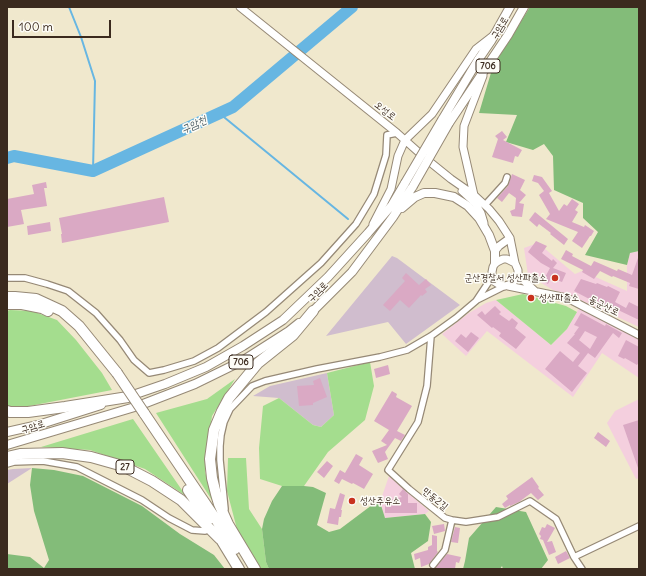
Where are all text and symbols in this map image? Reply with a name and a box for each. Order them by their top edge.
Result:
scale bar [14,12,113,38]
street label: 구암로 [489,15,511,41]
text: 100 m [19,19,53,34]
road number: 706 [476,59,500,73]
street label: 오성로 [372,99,398,123]
water label: 구암천 [179,113,209,137]
place label: 군산경찰서 성산파출소 [464,272,547,284]
marker: 군산경찰서 성산파출소 [550,273,560,283]
street label: 구암로 [305,279,331,305]
place label: 성산파출소 [539,292,579,304]
marker: 성산파출소 [526,293,536,303]
street label: 동군산로 [587,293,621,319]
road number: 706 [229,355,253,369]
street label: 구암로 [20,418,46,436]
road number: 27 [116,460,134,474]
street label: 만동2길 [420,485,450,513]
place label: 성산주유소 [360,495,400,507]
marker: 성산주유소 [347,496,357,506]

